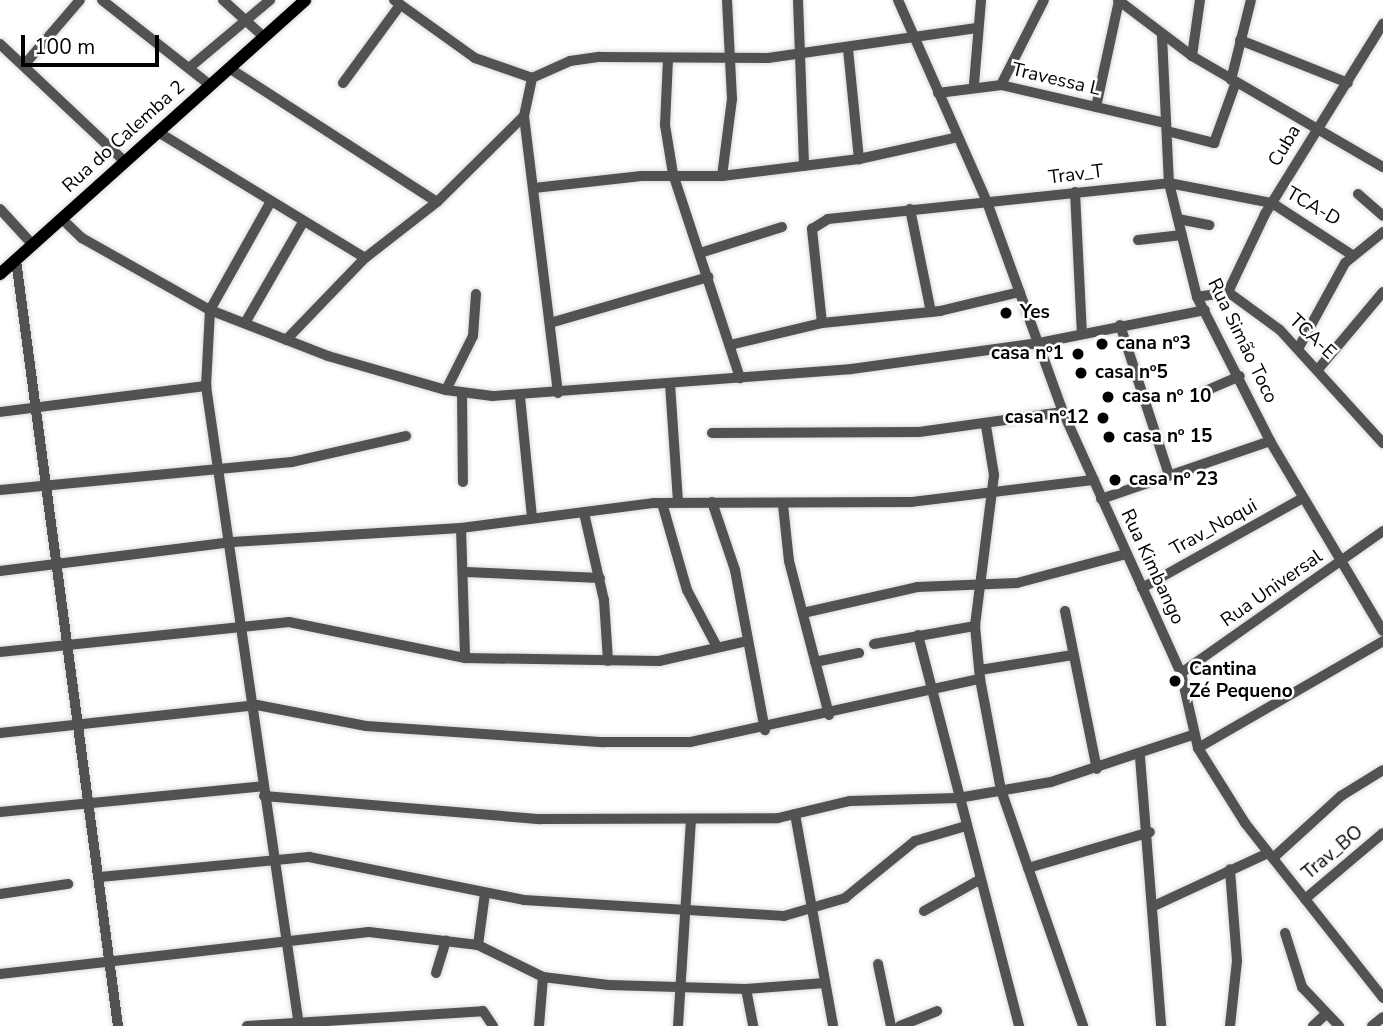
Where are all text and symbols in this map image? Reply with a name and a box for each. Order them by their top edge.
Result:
scale bar [24,21,163,65]
text: 100 m [34,33,95,61]
street label: Travessa L [1010,59,1102,101]
street label: Rua do Calemba 2 [58,76,190,198]
street label: Cuba [1264,121,1306,171]
street label: Trav_T [1047,160,1105,190]
street label: TCA-D [1282,182,1344,232]
street label: Rua Simão Toco [1202,275,1282,407]
place label: Yes [1020,302,1050,324]
marker: Yes [998,305,1014,321]
street label: TCA-E [1284,310,1340,364]
place label: cana nº3 [1116,333,1191,355]
marker: cana nº3 [1094,336,1110,352]
place label: casa nº1 [991,343,1064,365]
marker: casa nº1 [1070,346,1086,362]
place label: casa nº5 [1095,362,1168,384]
marker: casa nº5 [1073,365,1089,381]
place label: casa nº 10 [1122,386,1211,408]
marker: casa nº 10 [1100,389,1116,405]
place label: casa nº12 [1005,407,1089,429]
marker: casa nº12 [1095,410,1111,426]
place label: casa nº 15 [1123,426,1212,448]
marker: casa nº 15 [1101,429,1117,445]
place label: casa nº 23 [1129,469,1218,491]
marker: casa nº 23 [1107,472,1123,488]
street label: Trav_Noqui [1167,495,1261,561]
street label: Rua Kimbango [1115,506,1189,628]
street label: Rua Universal [1217,546,1327,632]
place label: Cantina Zé Pequeno [1189,659,1293,703]
marker: Cantina Zé Pequeno [1167,673,1183,689]
street label: Trav_BO [1298,821,1368,885]

